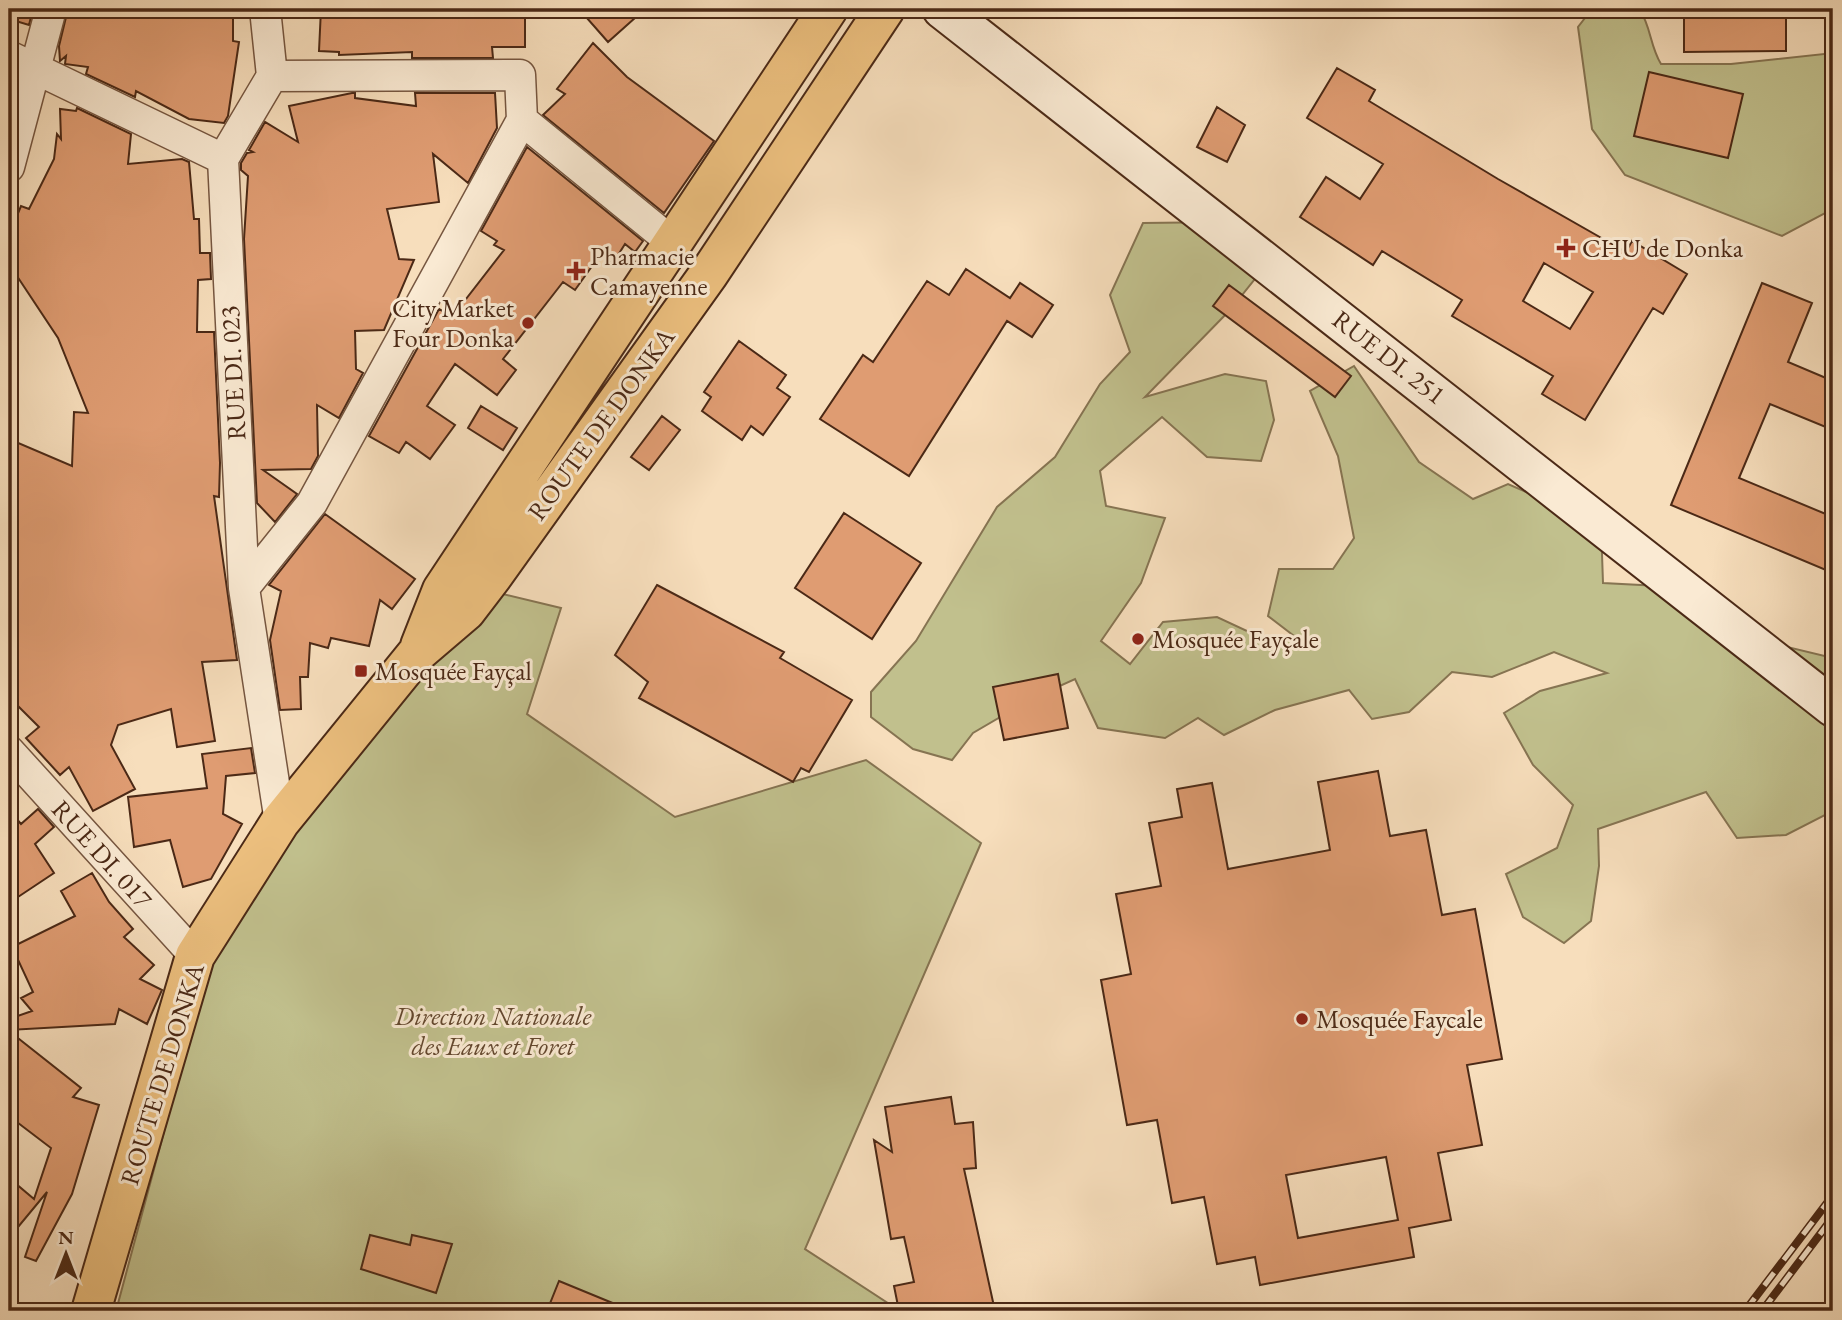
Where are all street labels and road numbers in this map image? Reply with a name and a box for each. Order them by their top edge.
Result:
street label: RUE DI. 251 [1325,302,1453,412]
street label: RUE DI. 023 [212,305,254,441]
street label: ROUTE DE DONKA [520,320,683,527]
street label: RUE DI. 017 [44,793,160,916]
street label: ROUTE DE DONKA [112,958,212,1189]

